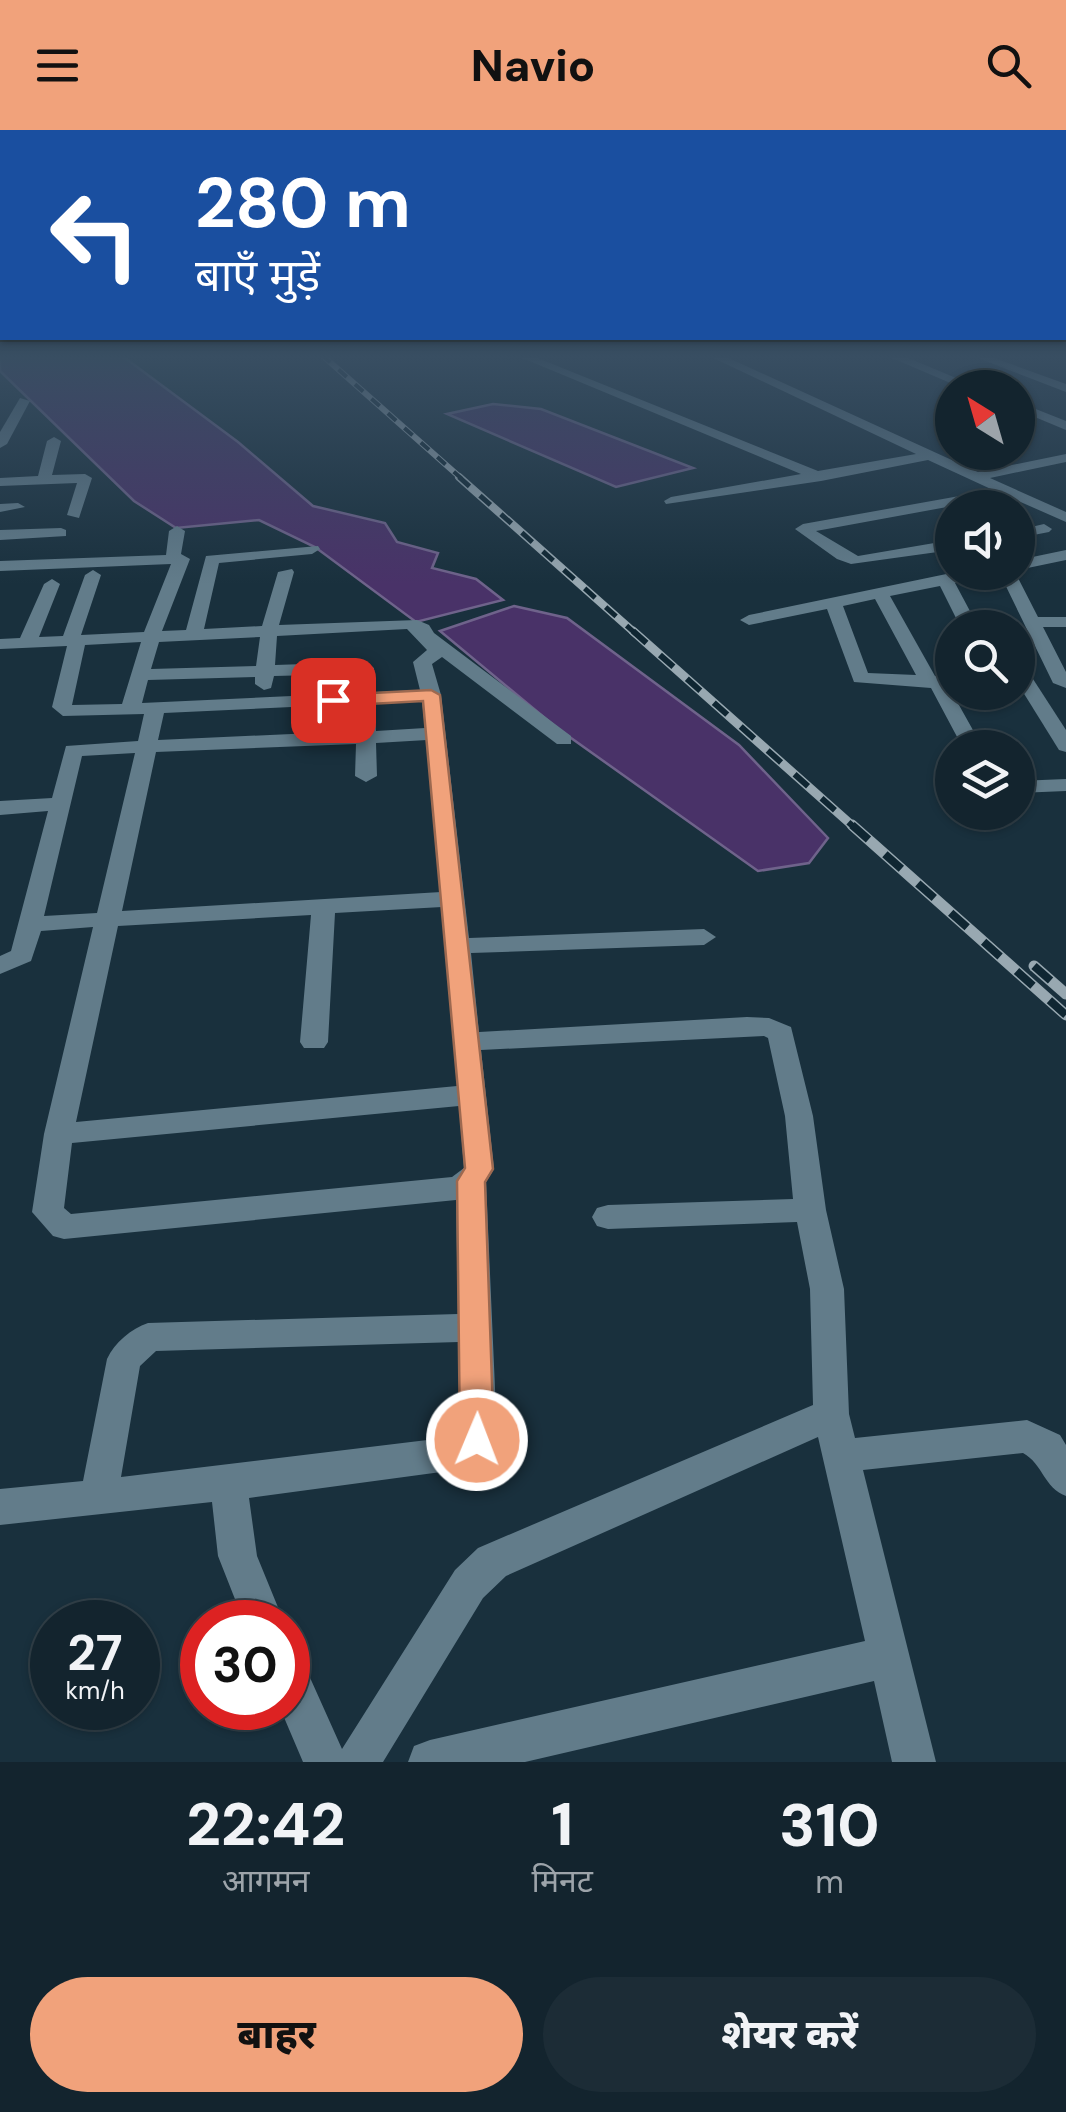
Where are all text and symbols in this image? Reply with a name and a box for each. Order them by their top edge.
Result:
text: Navio [471,36,595,95]
icon: menu [30,38,85,93]
icon: search [981,38,1036,93]
text: 280 m [195,158,411,249]
icon: left [30,170,160,300]
text: बाएँ मुड़ें [195,246,320,305]
north arrow [935,370,1035,470]
map controls [935,370,1035,830]
button: sound [935,490,1035,590]
button: search [935,610,1035,710]
pin [291,658,376,743]
icon: arrive [306,673,361,728]
button: layers [935,730,1035,830]
position arrow [425,1388,529,1492]
speed limit sign: 30 [180,1600,310,1730]
text: 27 [67,1620,123,1686]
text: km/h [65,1674,125,1707]
text: 22:42 [186,1785,345,1864]
text: 1 [551,1785,573,1864]
text: 310 [779,1786,880,1865]
text: आगमन [222,1860,310,1902]
text: मिनट [532,1860,593,1902]
text: m [815,1861,844,1903]
button: बाहर [30,1977,523,2092]
button: शेयर करें [543,1977,1036,2092]

